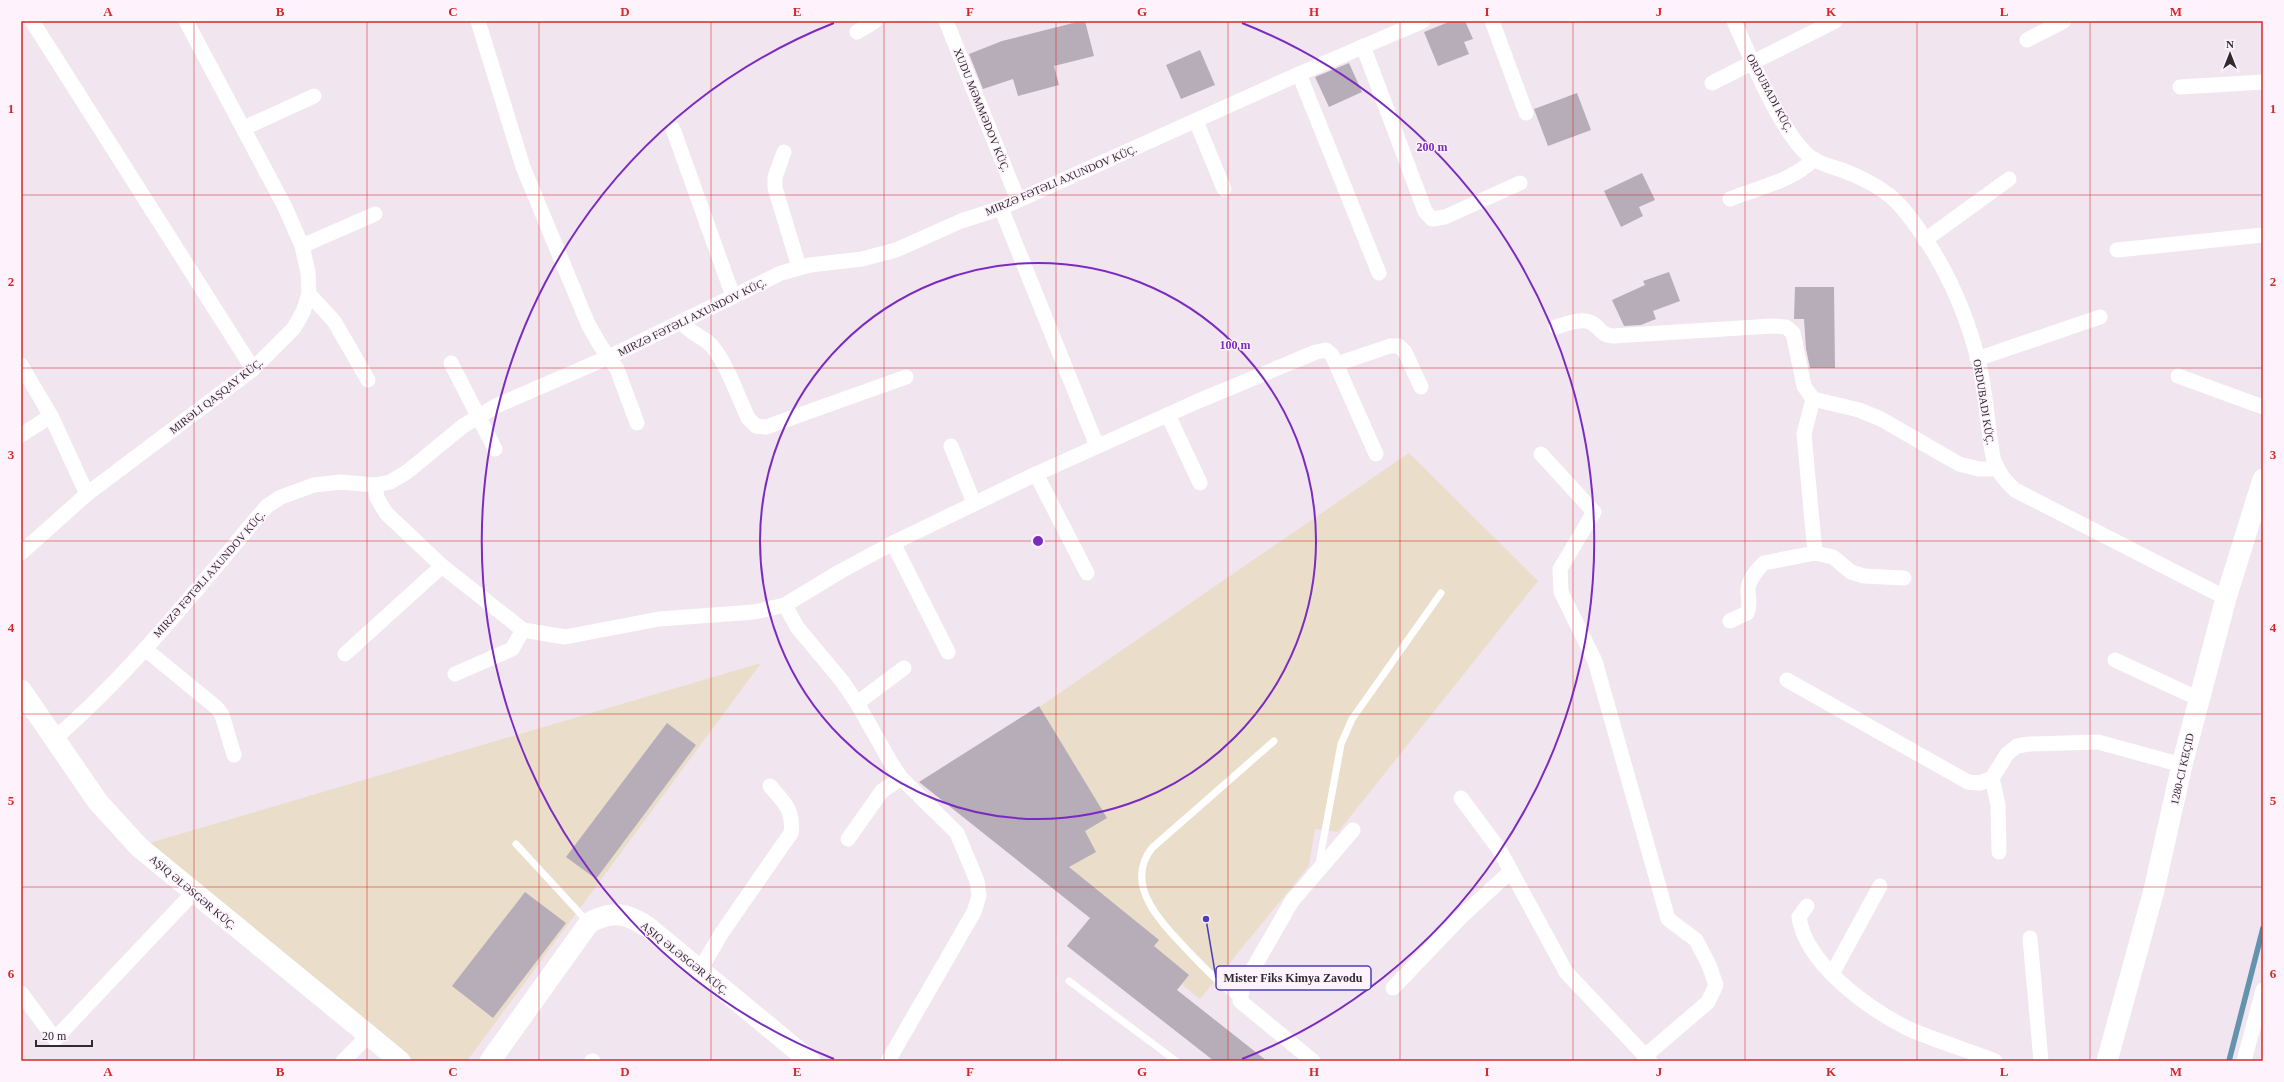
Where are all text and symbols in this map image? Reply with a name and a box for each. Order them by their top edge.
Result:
text: A [103,4,113,19]
text: B [276,4,285,19]
text: C [448,4,458,19]
text: D [620,4,630,19]
text: E [793,4,801,19]
text: F [966,4,974,19]
text: G [1137,4,1147,19]
text: H [1309,4,1319,19]
text: I [1484,4,1490,19]
text: J [1656,4,1663,19]
text: K [1826,4,1837,19]
text: L [2000,4,2009,19]
text: M [2170,4,2182,19]
north arrow [2210,34,2250,74]
text: N [2226,38,2234,50]
street label: XUDU MƏMMƏDOV KÜÇ. [952,47,1012,174]
street label: ORDUBADI KÜÇ. [1744,52,1796,134]
text: 1 [8,101,14,116]
text: 1 [2270,101,2276,116]
text: 200 m [1417,140,1448,154]
street label: MIRZƏ FƏTƏLI AXUNDOV KÜÇ. [983,142,1139,217]
text: 2 [8,274,14,289]
text: 2 [2270,274,2276,289]
street label: MIRZƏ FƏTƏLI AXUNDOV KÜÇ. [616,276,768,358]
text: 100 m [1220,338,1251,352]
street label: MIRƏLI QAŞQAY KÜÇ. [167,356,265,436]
street label: ORDUBADI KÜÇ. [1971,358,1997,446]
text: 3 [8,447,15,462]
text: 3 [2270,447,2277,462]
street label: MIRZƏ FƏTƏLI AXUNDOV KÜÇ. [151,508,267,640]
centre of rings [1031,534,1045,548]
text: 4 [8,620,15,635]
text: 4 [2270,620,2277,635]
street label: 1280-CI KEÇID [2168,732,2196,806]
text: 5 [8,793,15,808]
text: 5 [2270,793,2277,808]
street label: AŞIQ ƏLƏSGƏR KÜÇ. [147,852,239,932]
street label: AŞIQ ƏLƏSGƏR KÜÇ. [639,919,731,997]
text: 6 [8,966,15,981]
callout: Mister Fiks Kimya Zavodu [1216,966,1371,990]
text: 6 [2270,966,2277,981]
text: Mister Fiks Kimya Zavodu [1224,971,1363,985]
scale bar [36,1022,92,1048]
text: 20 m [42,1029,67,1043]
text: A [103,1064,113,1079]
text: B [276,1064,285,1079]
text: C [448,1064,458,1079]
text: D [620,1064,630,1079]
text: E [793,1064,801,1079]
text: F [966,1064,974,1079]
text: G [1137,1064,1147,1079]
text: H [1309,1064,1319,1079]
text: I [1484,1064,1490,1079]
text: J [1656,1064,1663,1079]
text: K [1826,1064,1837,1079]
text: L [2000,1064,2009,1079]
text: M [2170,1064,2182,1079]

